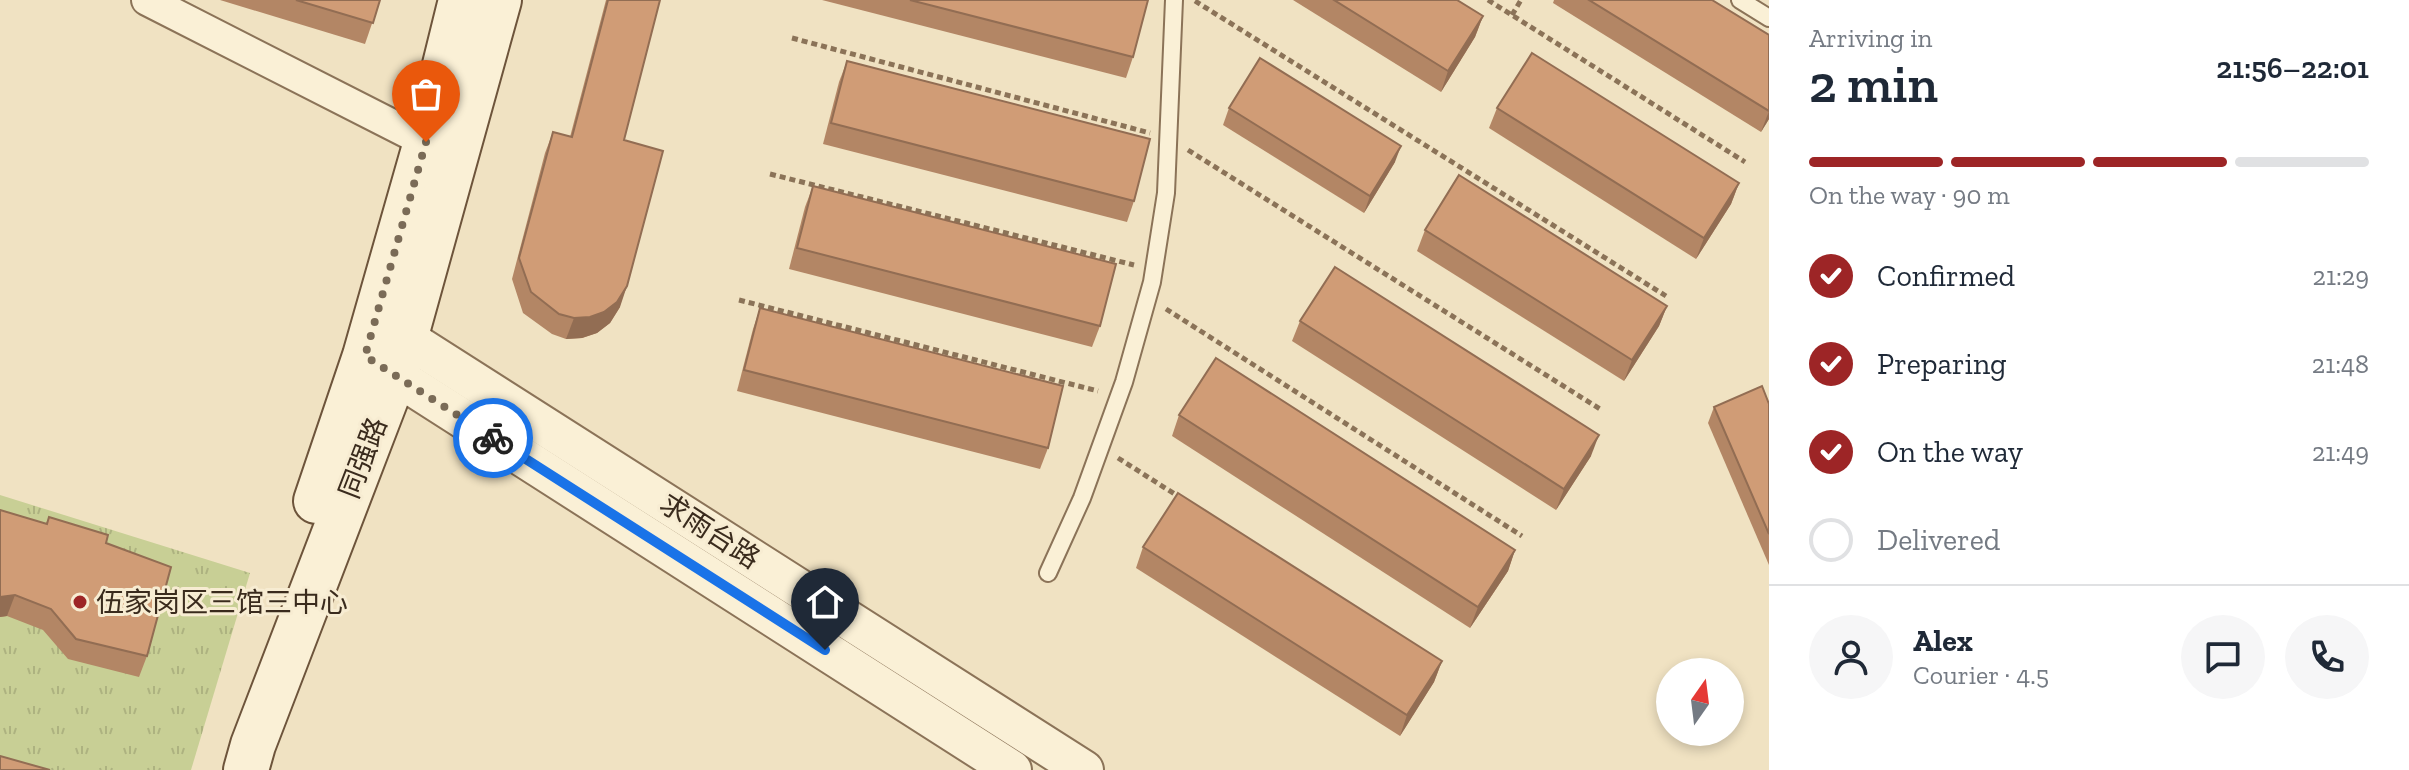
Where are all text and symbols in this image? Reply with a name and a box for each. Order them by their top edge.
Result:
text: Arriving in [1809,22,1932,54]
text: 21:56–22:01 [2216,50,2369,86]
text: 2 min [1809,53,1938,115]
pin [392,60,460,142]
icon: bag [404,72,448,116]
text: On the way · 90 m [1809,179,2010,211]
icon: check [1809,254,1853,298]
text: Confirmed [1877,258,2015,294]
text: 21:29 [2313,260,2369,292]
icon: check [1809,342,1853,386]
text: Preparing [1877,346,2007,382]
text: 21:48 [2312,348,2369,380]
courier [453,398,533,478]
street label: 同强路 [333,413,393,503]
icon: bike [471,416,515,460]
icon: check [1809,430,1853,474]
text: On the way [1877,434,2023,470]
text: 21:49 [2312,436,2369,468]
street label: 求雨台路 [654,487,766,575]
text: Delivered [1877,522,2000,558]
pin [791,568,859,650]
icon: home [803,580,847,624]
place label: 伍家岗区三馆三中心 [96,586,348,619]
marker: 伍家岗区三馆三中心 [71,593,89,611]
button: person [1809,615,1893,699]
button: chat [2181,615,2265,699]
button: phone [2285,615,2369,699]
text: Alex [1913,623,1973,659]
north arrow [1656,658,1744,746]
map controls [1656,658,1744,746]
text: Courier · 4.5 [1913,659,2049,691]

